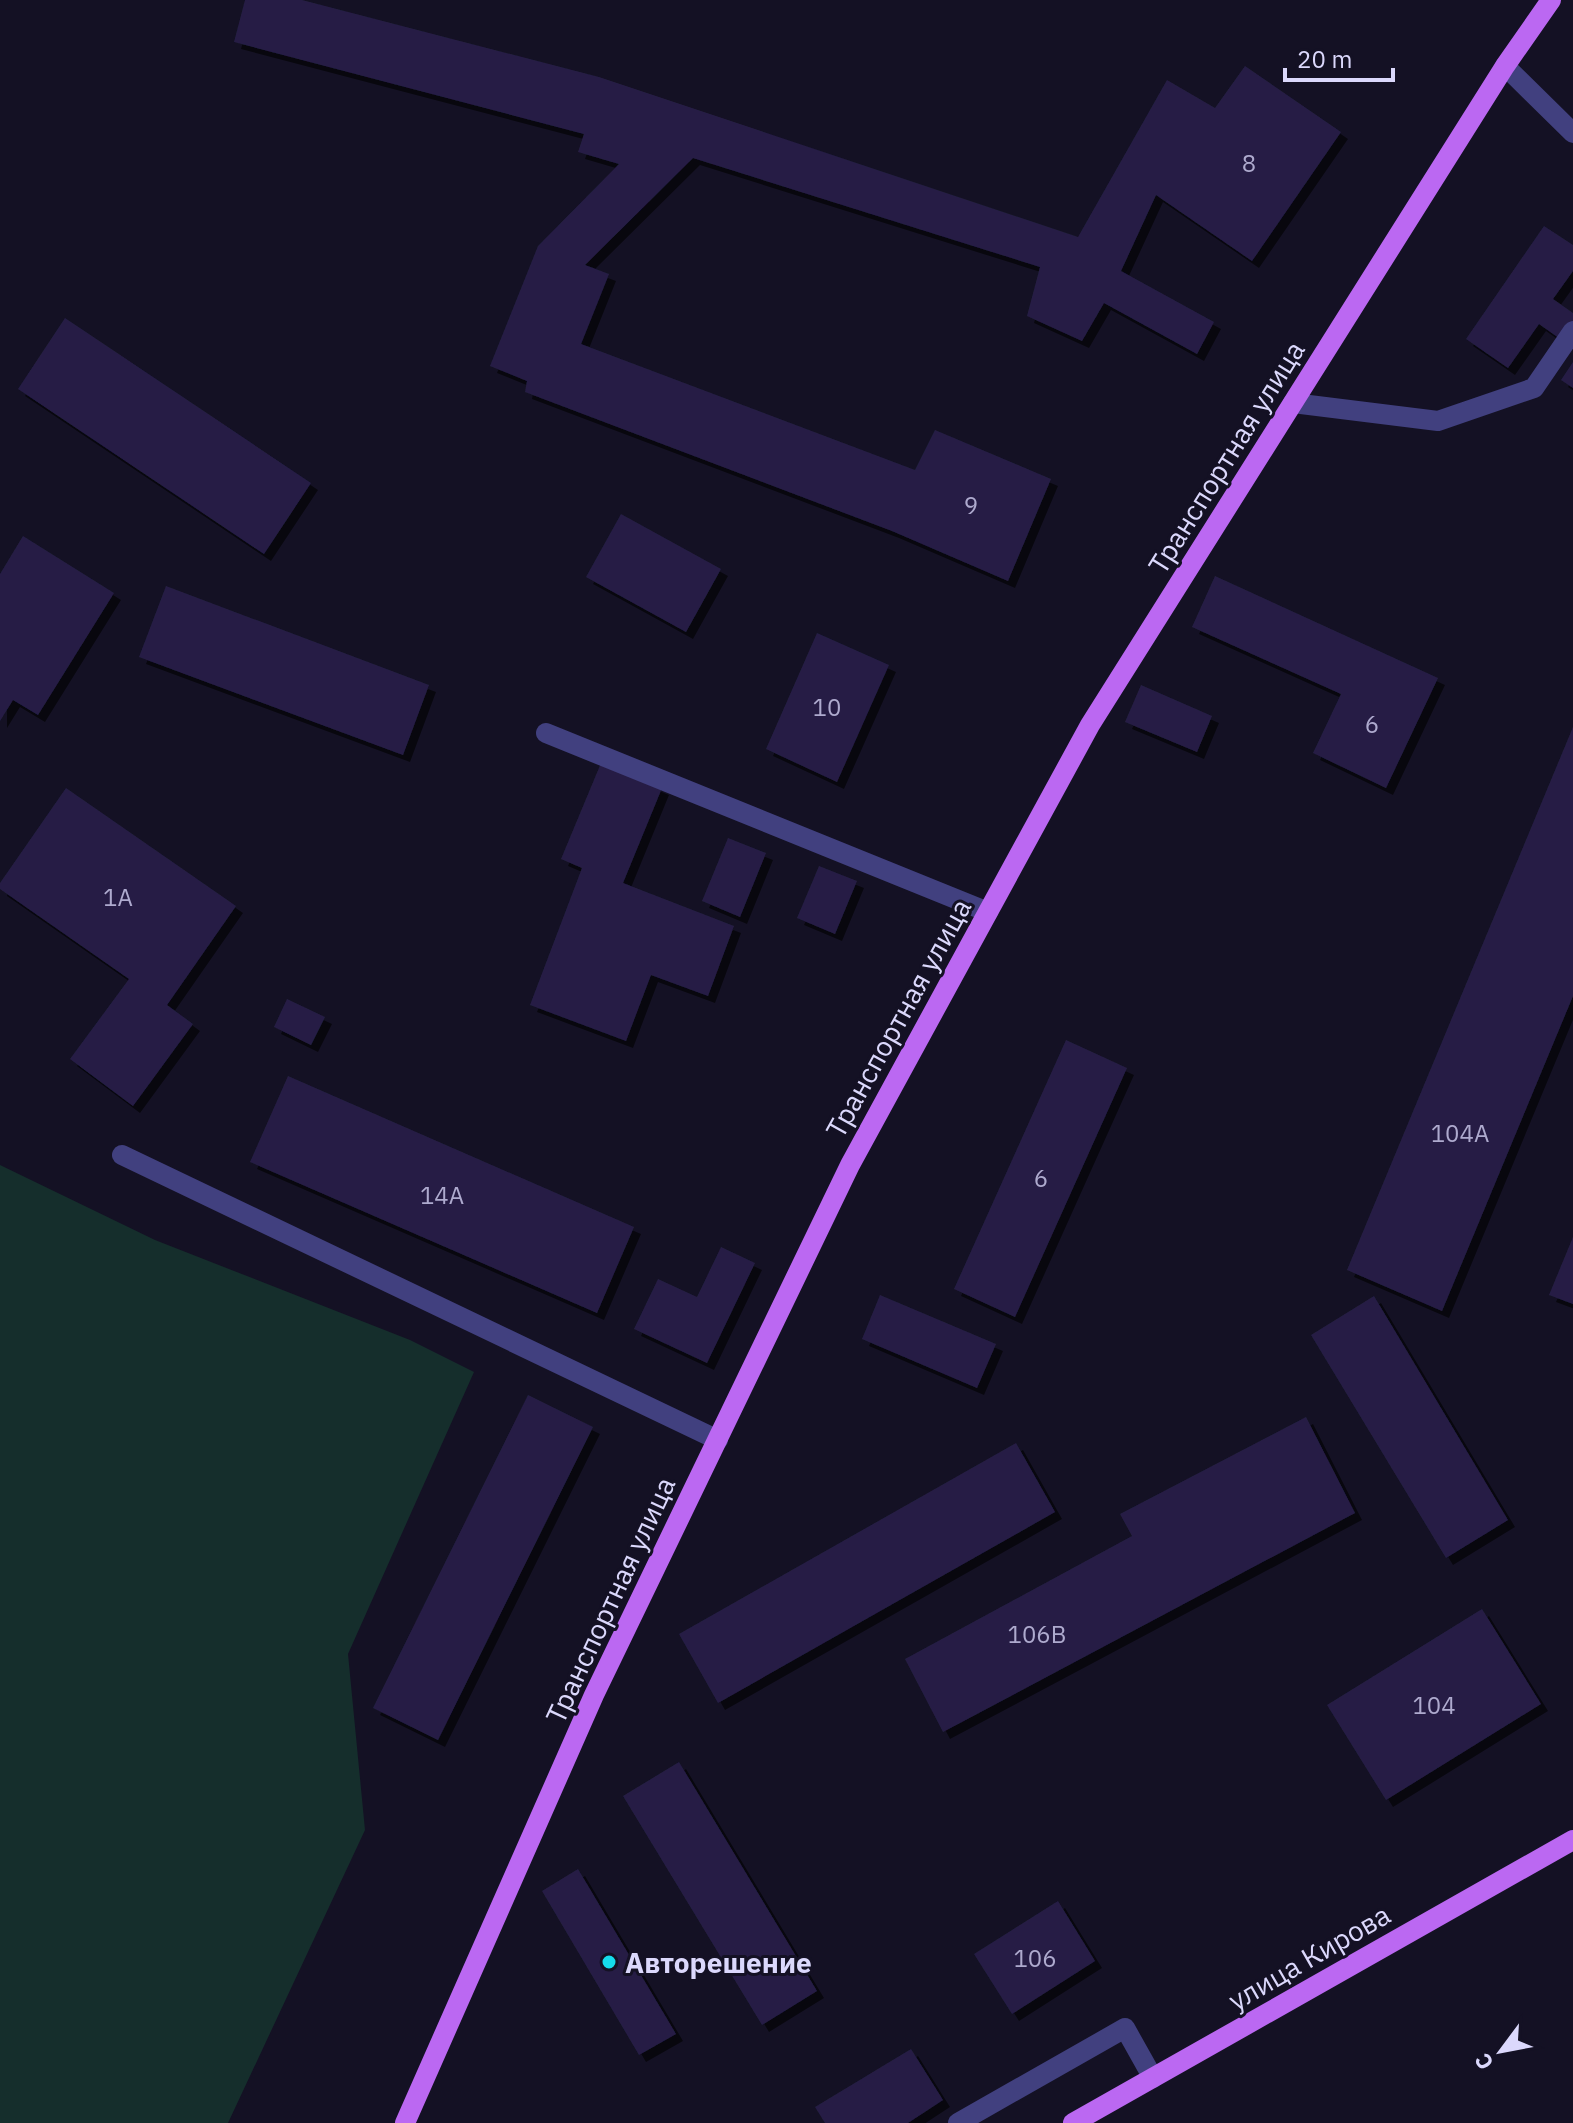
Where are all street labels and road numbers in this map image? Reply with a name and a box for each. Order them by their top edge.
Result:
street label: Транспортная улица [1139,334,1313,580]
street label: Транспортная улица [817,892,979,1144]
street label: Транспортная улица [537,1471,683,1729]
street label: улица Кирова [1221,1896,1397,2018]

